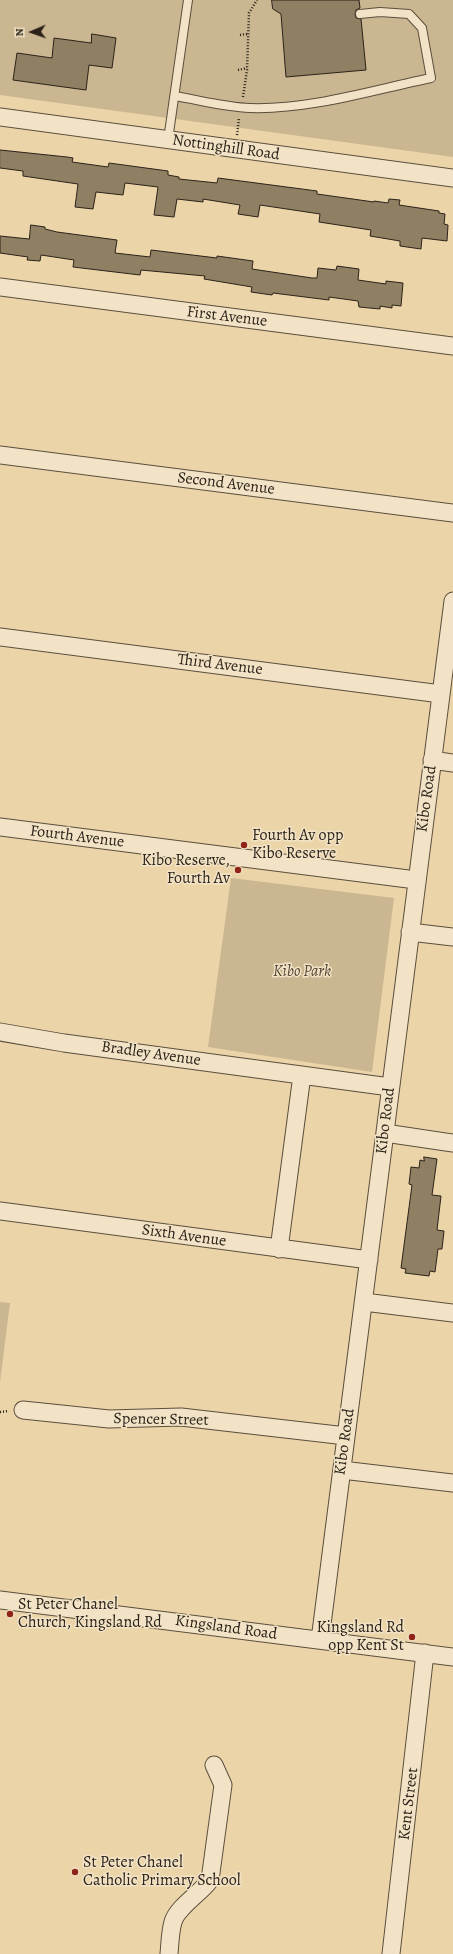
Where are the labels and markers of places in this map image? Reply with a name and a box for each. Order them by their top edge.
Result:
place label: Fourth Av opp Kibo Reserve [252,826,343,864]
marker: Fourth Av opp Kibo Reserve [239,840,249,850]
place label: Kibo Reserve, Fourth Av [141,851,230,889]
marker: Kibo Reserve, Fourth Av [233,865,243,875]
place label: St Peter Chanel Church, Kingsland Rd [18,1595,162,1633]
marker: St Peter Chanel Church, Kingsland Rd [5,1609,15,1619]
place label: Kingsland Rd opp Kent St [316,1618,404,1656]
marker: Kingsland Rd opp Kent St [407,1632,417,1642]
place label: St Peter Chanel Catholic Primary School [83,1853,241,1891]
marker: St Peter Chanel Catholic Primary School [70,1867,80,1877]

